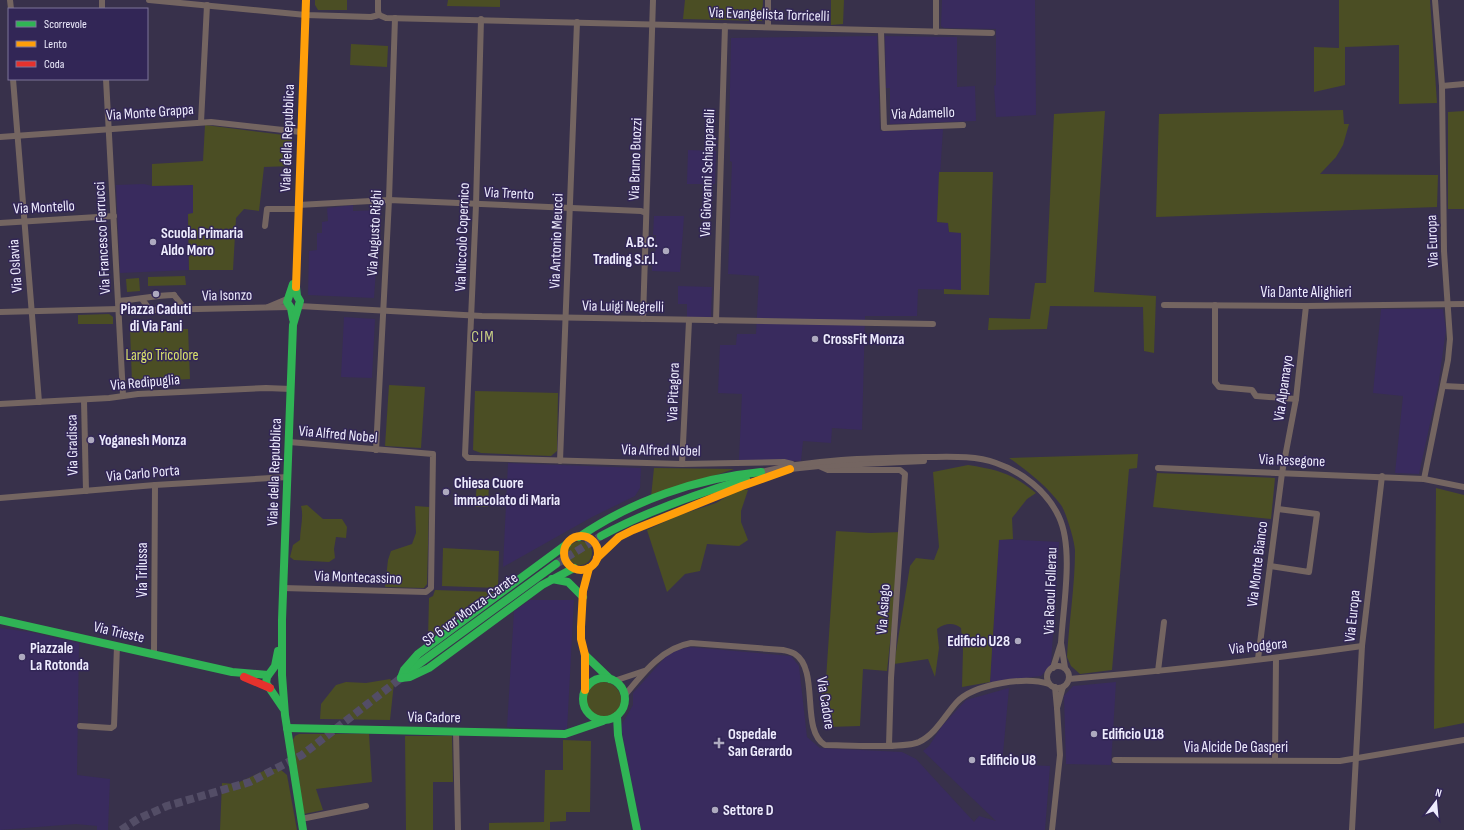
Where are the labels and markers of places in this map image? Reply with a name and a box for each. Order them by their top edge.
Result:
place label: Scuola Primaria Aldo Moro [160,224,243,260]
place label: A.B.C. Trading S.r.l. [593,233,658,269]
marker: Scuola Primaria Aldo Moro [148,237,158,247]
marker: A.B.C. Trading S.r.l. [661,246,671,256]
marker: Piazza Caduti di Via Fani [151,289,161,299]
place label: Piazza Caduti di Via Fani [121,300,191,336]
place label: CrossFit Monza [823,330,904,349]
marker: CrossFit Monza [810,334,820,344]
place label: Yoganesh Monza [99,431,186,450]
marker: Yoganesh Monza [86,435,96,445]
place label: Chiesa Cuore immacolato di Maria [454,474,560,510]
marker: Chiesa Cuore immacolato di Maria [441,487,451,497]
place label: Edificio U28 [947,632,1010,651]
marker: Edificio U28 [1013,636,1023,646]
place label: Piazzale La Rotonda [30,639,89,675]
marker: Piazzale La Rotonda [17,652,27,662]
place label: Ospedale San Gerardo [728,725,792,761]
place label: Edificio U18 [1102,725,1164,744]
marker: Edificio U18 [1089,729,1099,739]
marker: Ospedale San Gerardo [713,737,725,749]
place label: Edificio U8 [980,751,1036,770]
marker: Edificio U8 [967,755,977,765]
place label: Settore D [723,801,774,820]
marker: Settore D [710,805,720,815]

